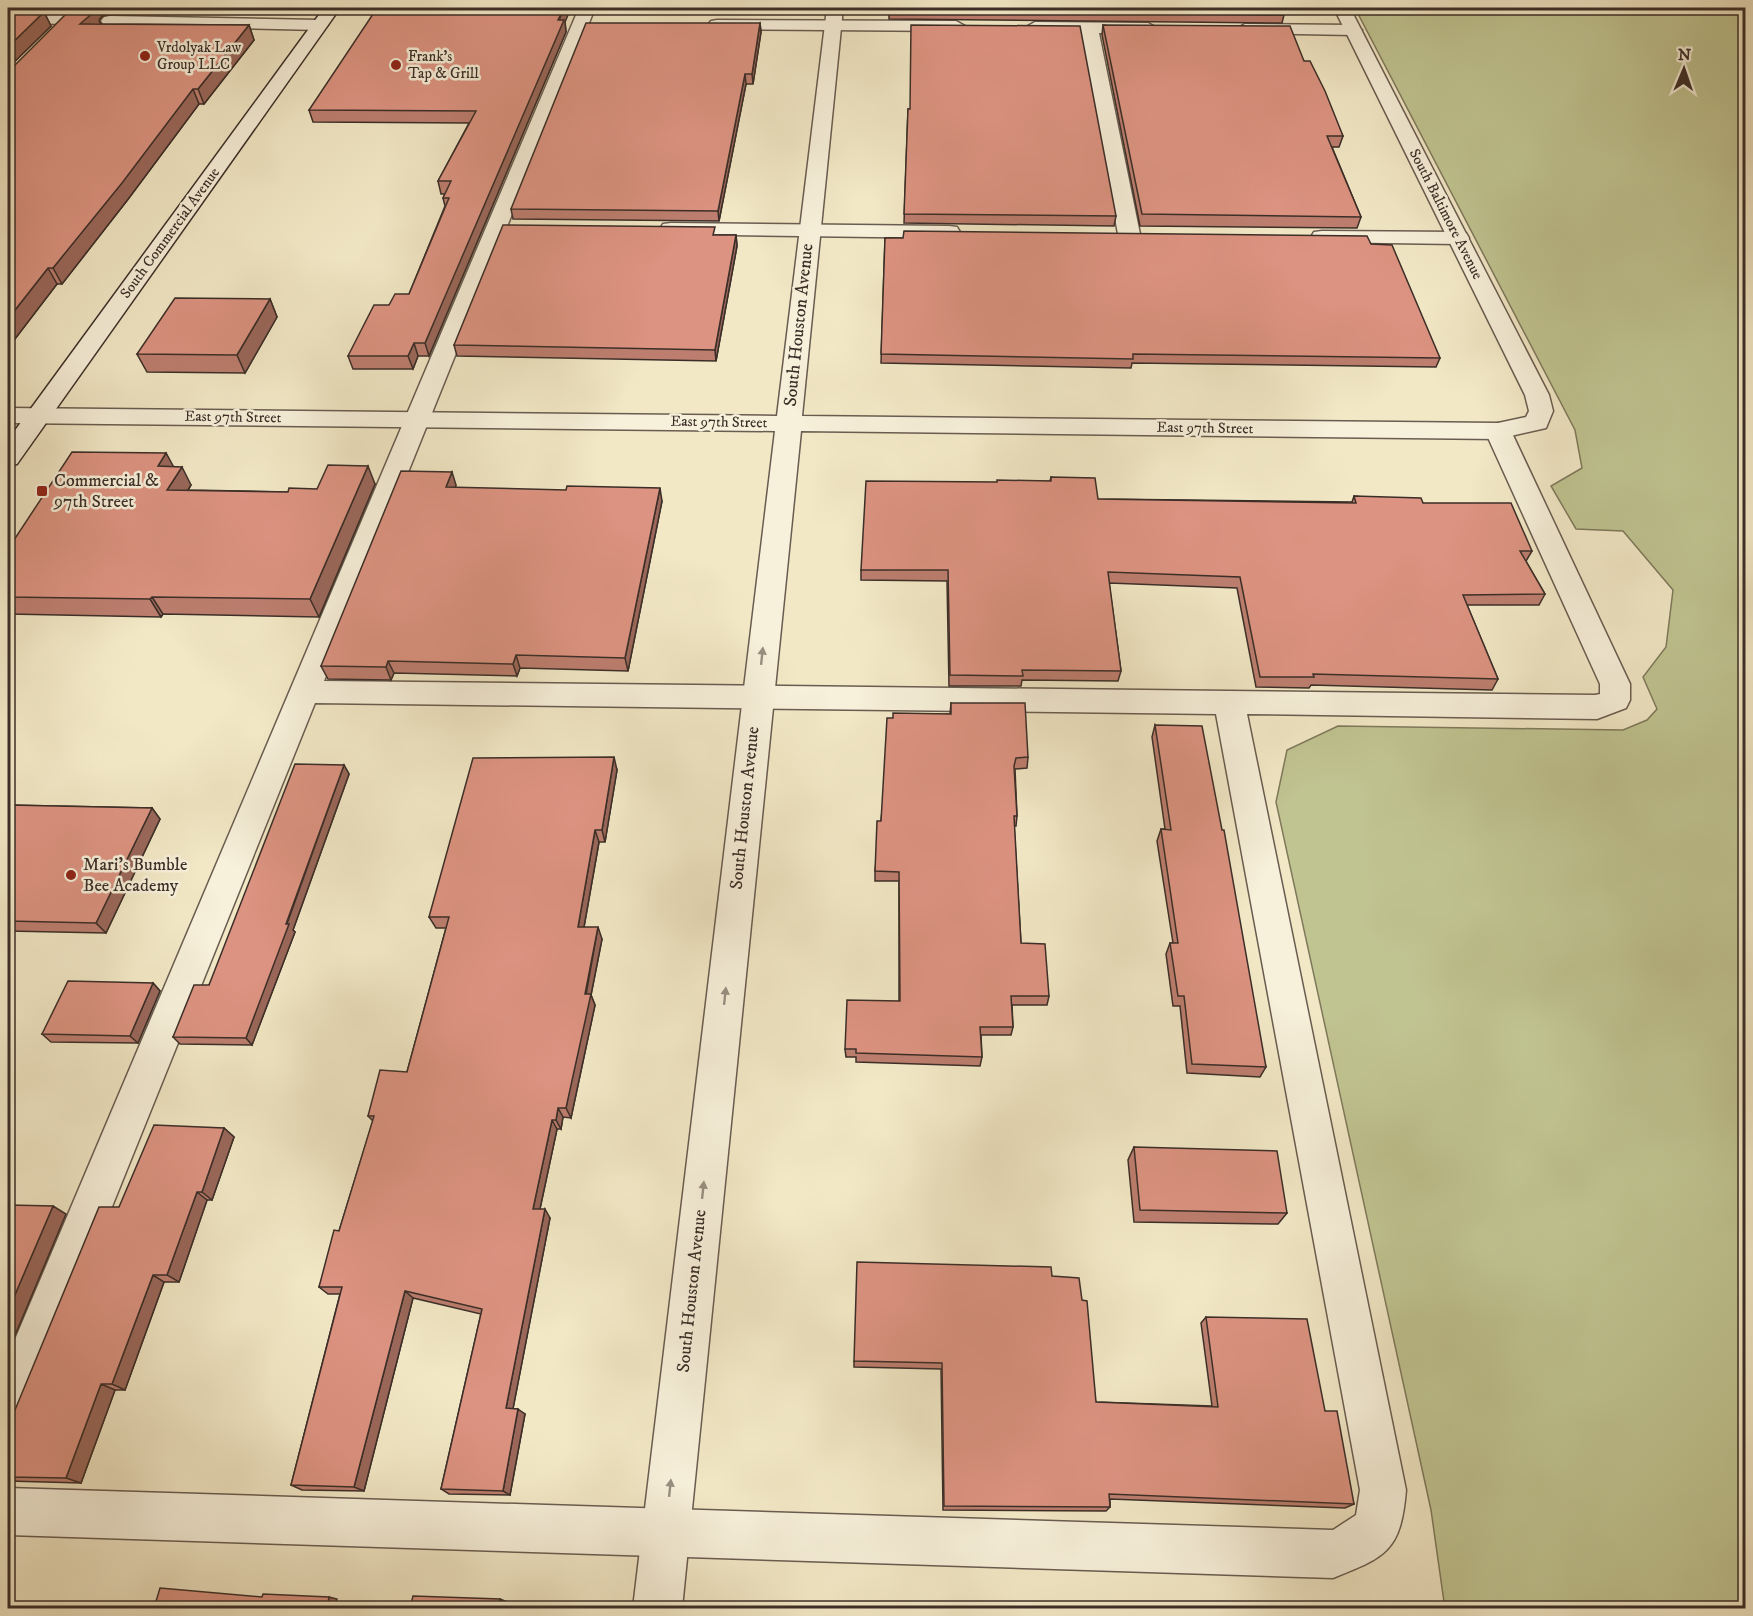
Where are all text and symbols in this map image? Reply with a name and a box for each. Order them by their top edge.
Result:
place label: Vrdolyak Law Group LLC [156,38,241,74]
north arrow [1654,39,1714,99]
text: N [1678,45,1691,65]
place label: Frank's Tap & Grill [408,47,479,83]
marker: Vrdolyak Law Group LLC [138,49,152,63]
marker: Frank's Tap & Grill [389,58,403,72]
street label: South Baltimore Avenue [1405,146,1487,282]
street label: South Commercial Avenue [116,164,224,302]
street label: South Houston Avenue [779,242,819,408]
street label: East 97th Street [184,407,282,427]
street label: East 97th Street [670,412,768,432]
street label: East 97th Street [1156,418,1254,438]
place label: Commercial & 97th Street [53,470,159,513]
marker: Commercial & 97th Street [35,484,49,498]
one-way arrow [757,646,767,665]
street label: South Houston Avenue [725,725,765,891]
place label: Mari's Bumble Bee Academy [83,854,187,897]
marker: Mari's Bumble Bee Academy [64,868,78,882]
one-way arrow [720,986,729,1005]
one-way arrow [698,1180,708,1199]
street label: South Houston Avenue [672,1208,712,1374]
one-way arrow [665,1478,675,1497]

